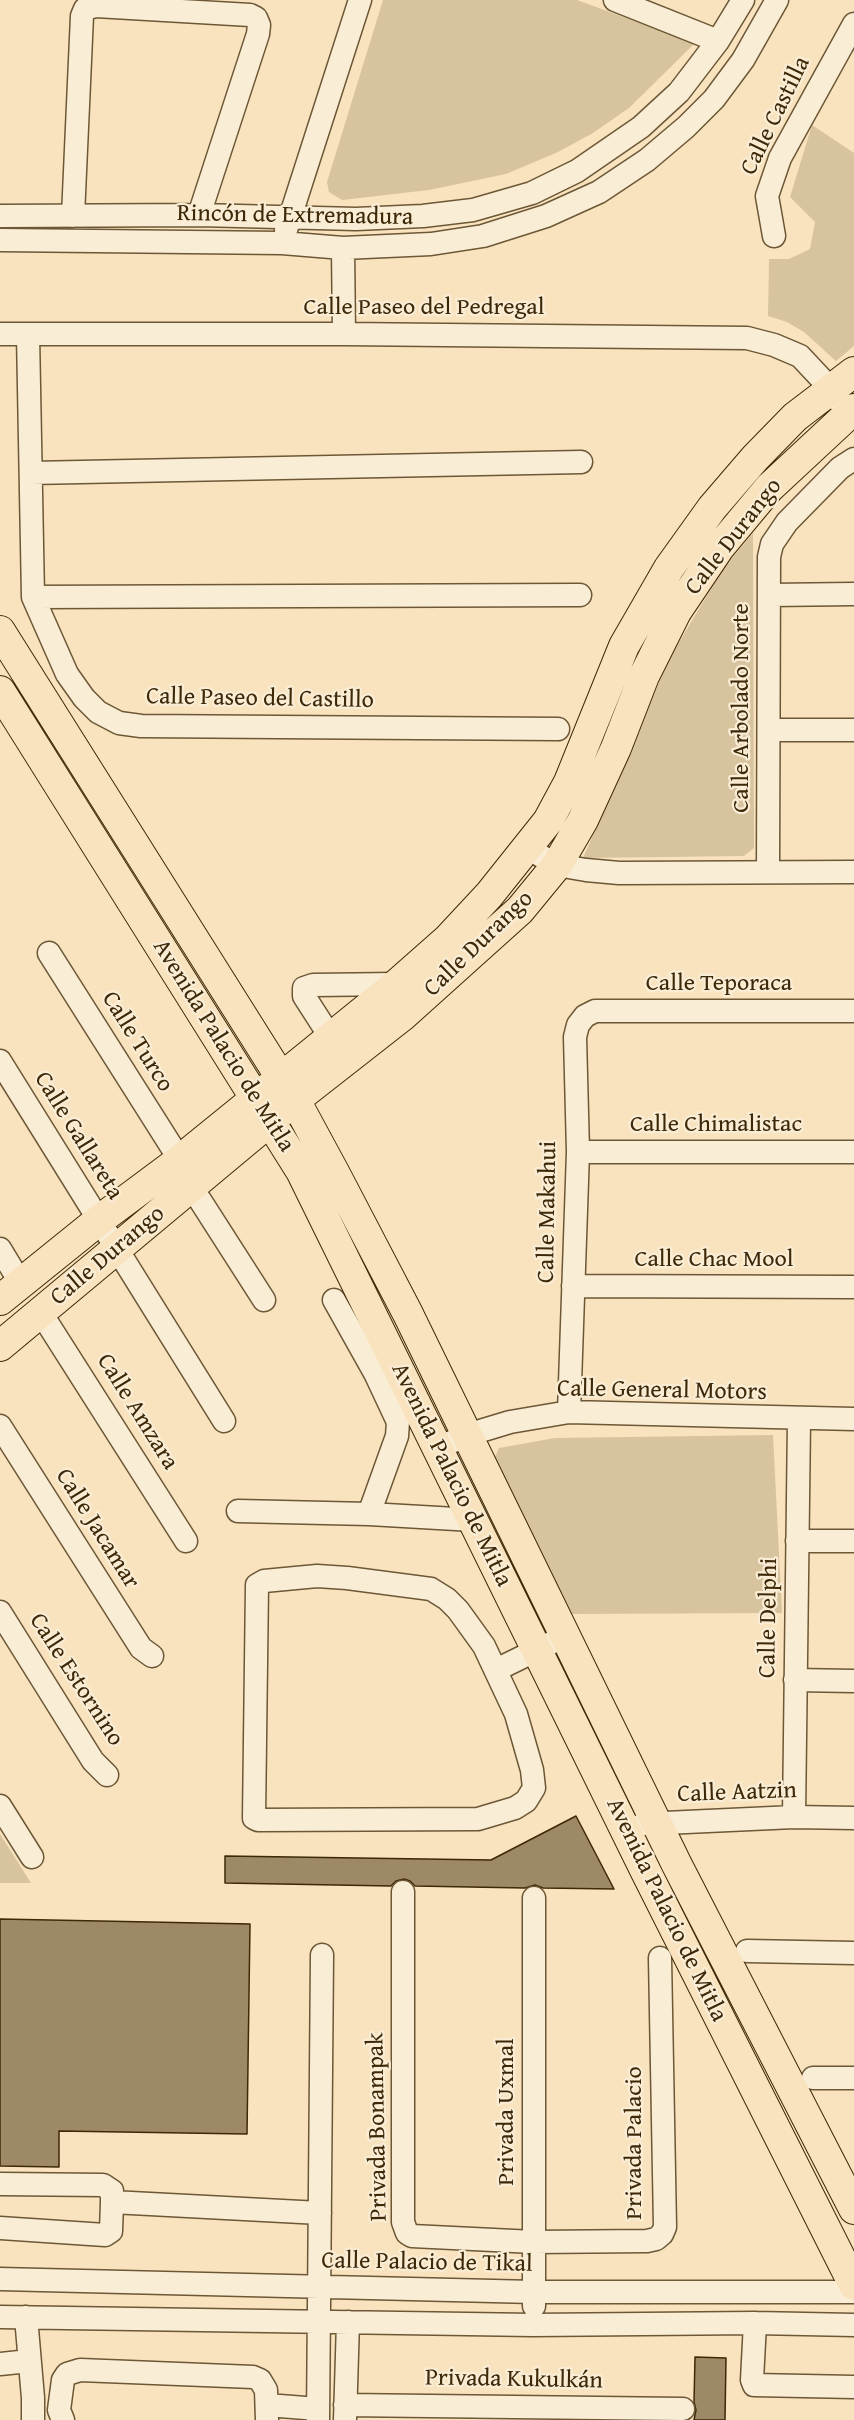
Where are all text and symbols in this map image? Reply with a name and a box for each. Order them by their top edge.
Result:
street label: Calle Castilla [735,52,817,180]
street label: Rincón de Extremadura [177,200,413,232]
street label: Calle Paseo del Pedregal [304,294,544,322]
street label: Calle Durango [679,473,789,601]
street label: Calle Arbolado Norte [728,603,756,813]
street label: Calle Paseo del Castillo [146,683,374,715]
street label: Calle Durango [418,885,540,1003]
street label: Avenida Palacio de Mitla [146,934,300,1158]
street label: Calle Teporaca [646,970,792,998]
street label: Calle Turco [95,986,179,1098]
street label: Calle Gallareta [27,1067,129,1205]
street label: Calle Chimalistac [630,1111,802,1139]
street label: Calle Makahui [532,1141,564,1283]
street label: Calle Durango [45,1200,171,1312]
street label: Calle Chac Mool [634,1246,794,1274]
street label: Calle Amzara [90,1349,184,1475]
street label: Avenida Palacio de Mitla [384,1358,518,1592]
street label: Calle General Motors [557,1375,767,1407]
street label: Calle Jacamar [49,1464,145,1594]
street label: Calle Delphi [754,1558,784,1678]
street label: Calle Estornino [22,1608,130,1752]
street label: Calle Aatzin [677,1777,797,1809]
street label: Avenida Palacio de Mitla [599,1793,733,2027]
street label: Privada Bonampak [362,2032,394,2222]
street label: Privada Uxmal [493,2038,521,2186]
street label: Privada Palacio [621,2066,649,2220]
street label: Calle Palacio de Tikal [321,2247,533,2279]
street label: Privada Kukulkán [425,2364,603,2396]

